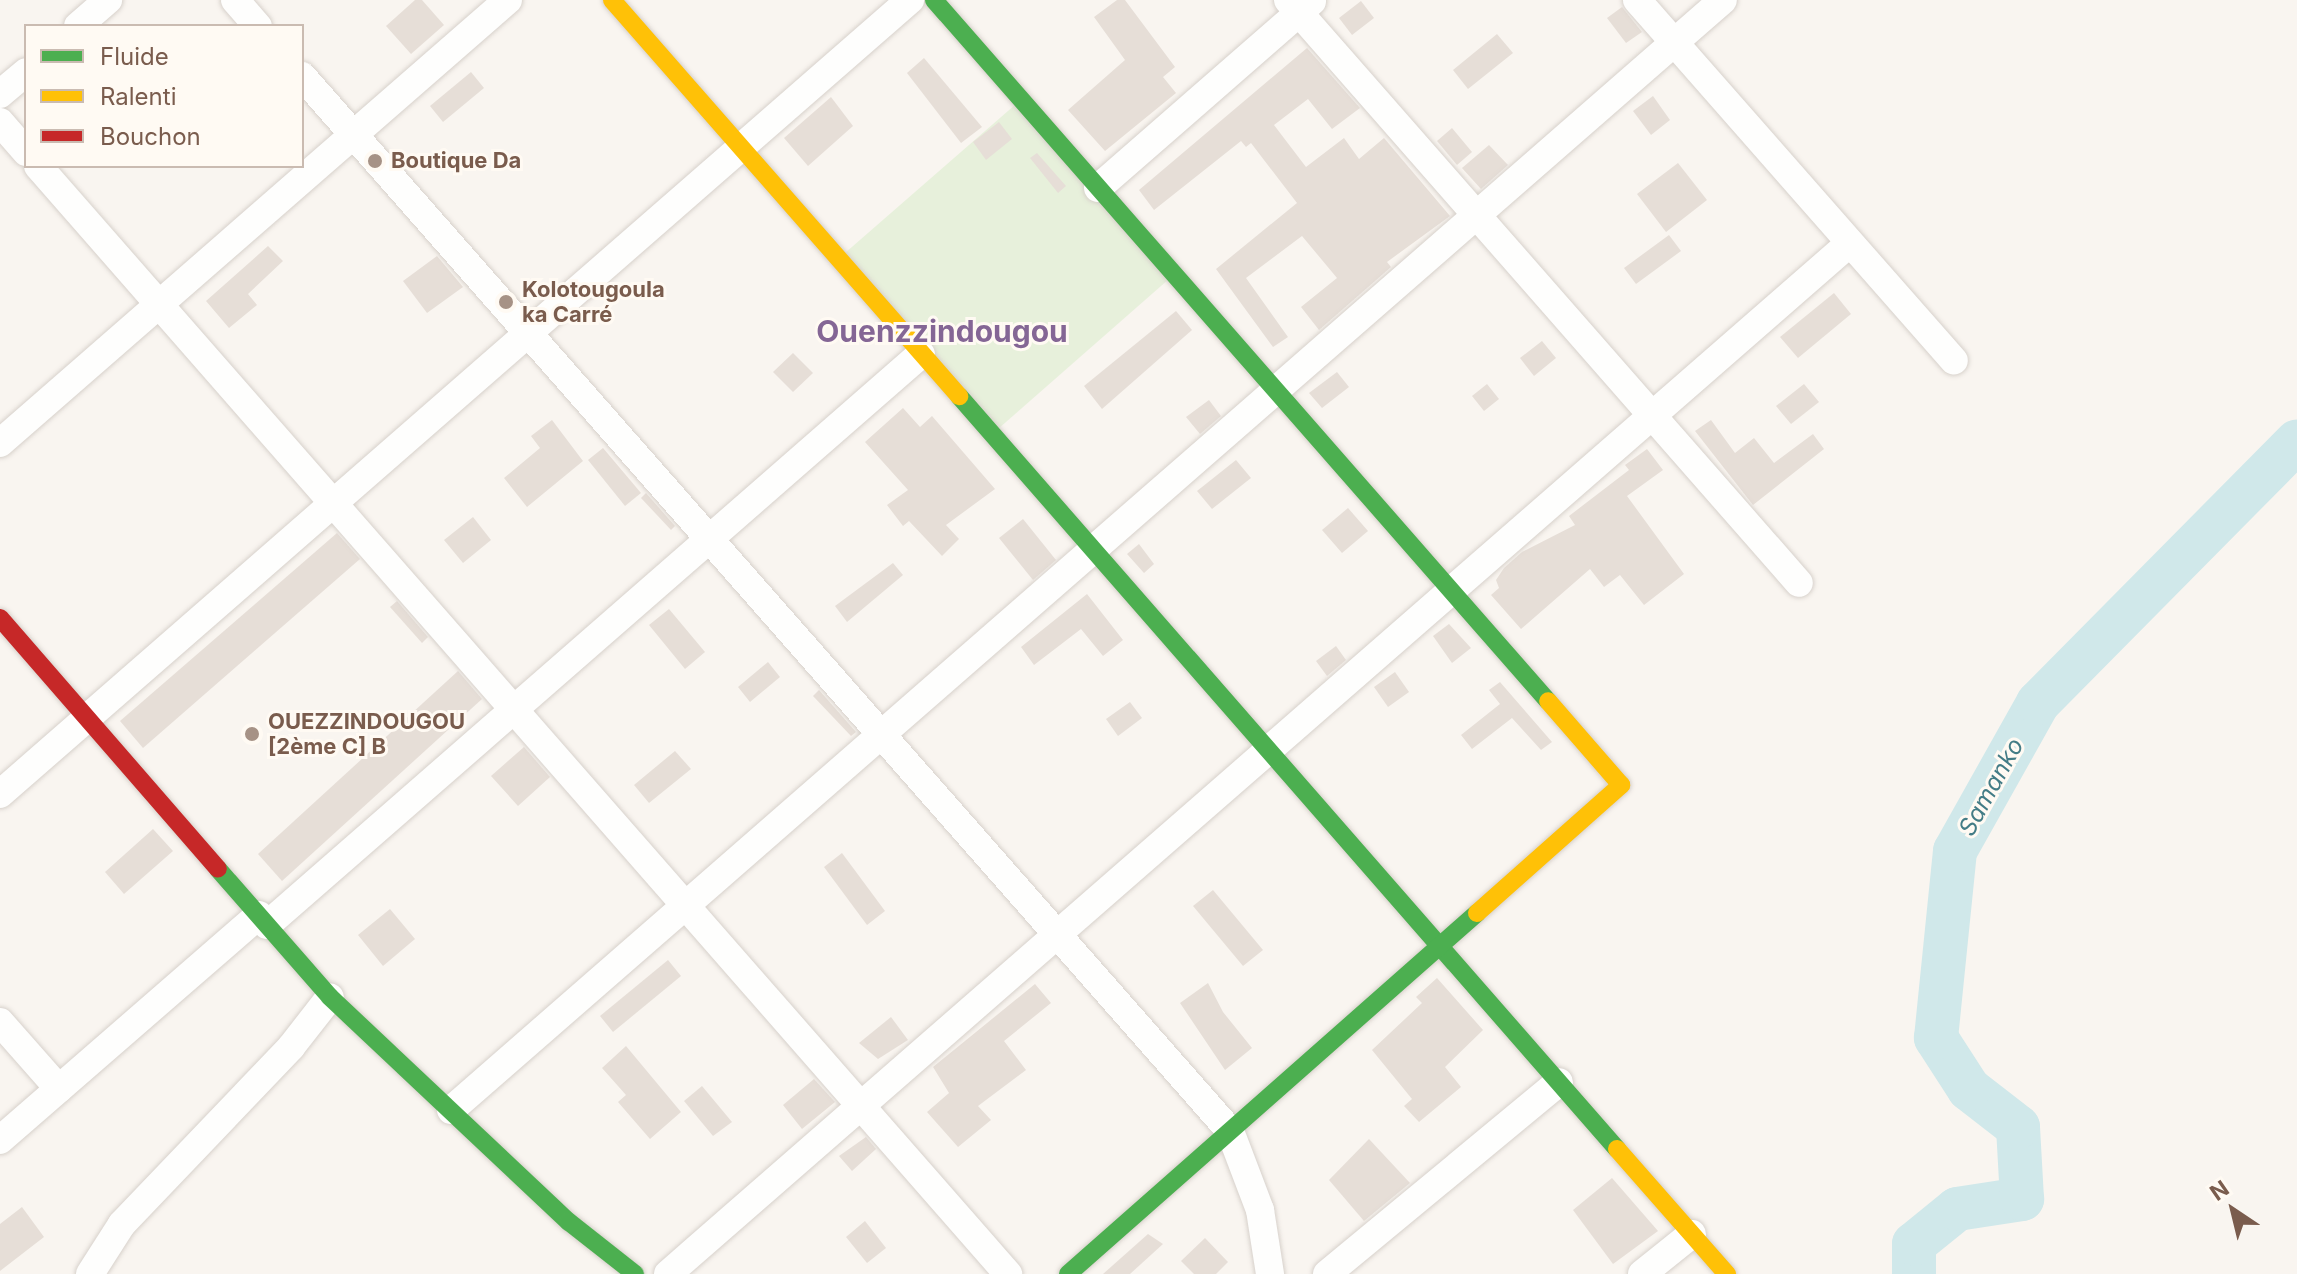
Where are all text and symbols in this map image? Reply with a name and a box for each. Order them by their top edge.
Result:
legend [24,24,304,168]
text: Fluide [100,42,169,71]
text: Ralenti [100,82,176,111]
text: Bouchon [100,122,201,151]
place label: Boutique Da [391,148,521,174]
marker: Boutique Da [366,152,384,170]
place label: Kolotougoula ka Carré [522,276,665,328]
marker: Kolotougoula ka Carré [497,293,515,311]
district label: Ouenzzindougou [816,313,1068,349]
place label: OUEZZINDOUGOU [2ème C] B [268,708,465,760]
marker: OUEZZINDOUGOU [2ème C] B [243,725,261,743]
water label: Samanko [1952,733,2030,841]
north arrow [2193,1170,2273,1250]
text: N [2205,1175,2234,1206]

